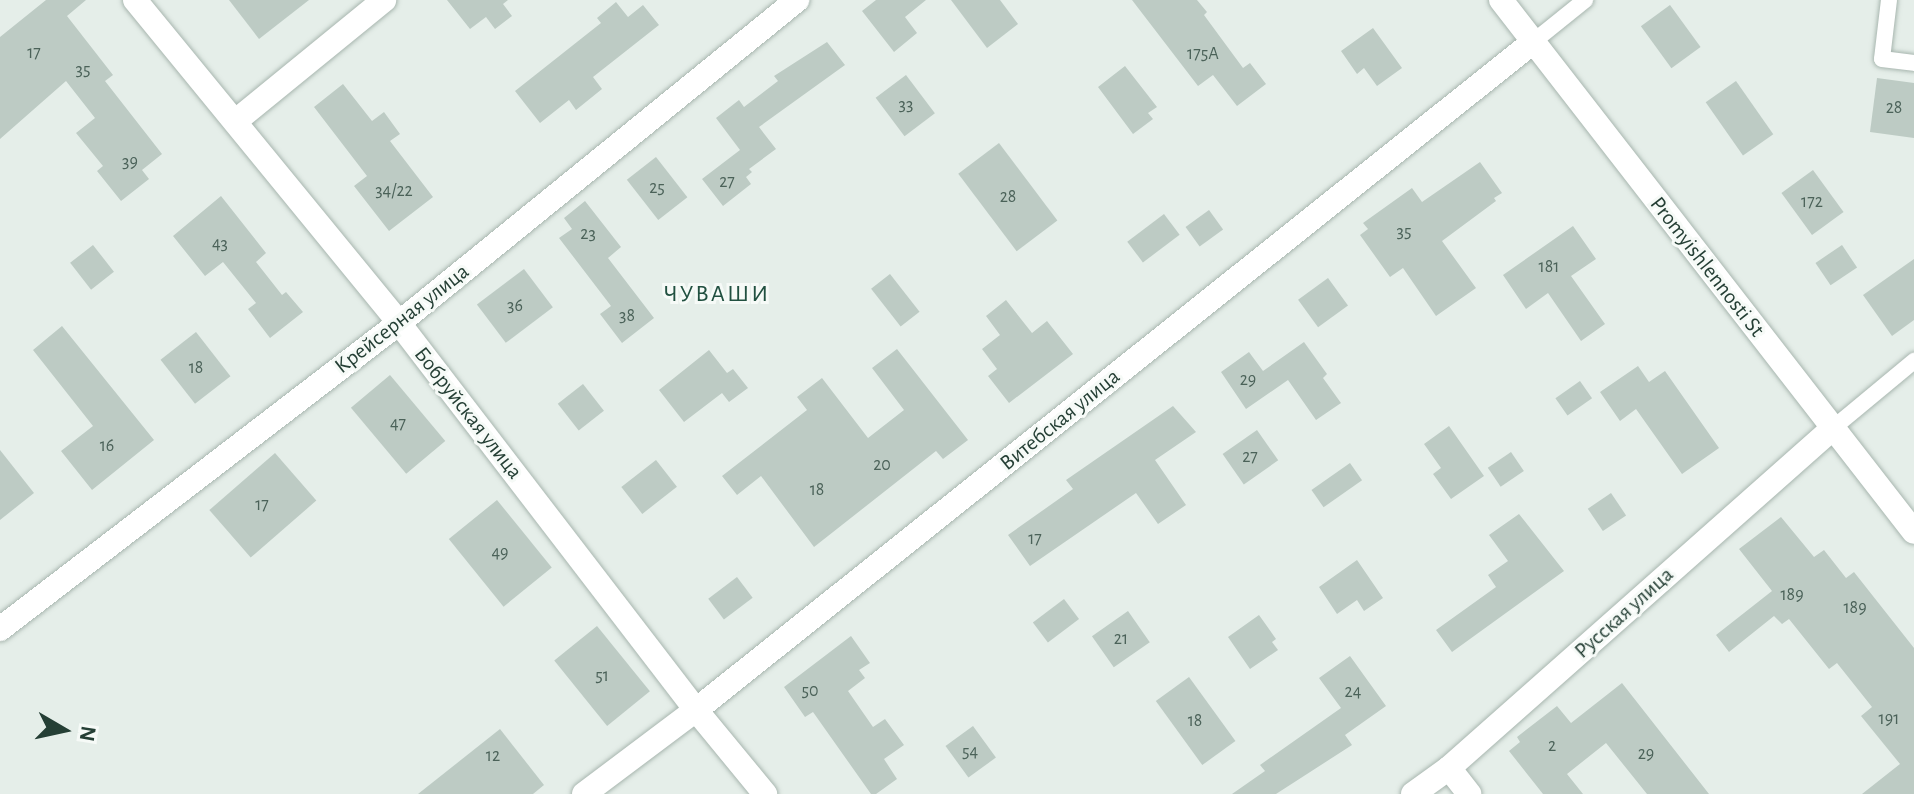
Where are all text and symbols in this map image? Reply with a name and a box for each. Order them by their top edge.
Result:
house number: 17 [27,42,41,64]
house number: 175А [1187,43,1219,65]
house number: 35 [76,59,90,81]
house number: 33 [899,94,913,116]
house number: 28 [1886,97,1902,119]
house number: 39 [122,151,138,173]
house number: 27 [719,171,735,193]
house number: 25 [649,177,665,199]
house number: 34/22 [375,180,413,202]
house number: 28 [1000,186,1016,208]
house number: 172 [1801,191,1823,213]
street label: Promyishlennosti St [1644,192,1770,342]
house number: 35 [1397,221,1411,243]
house number: 23 [580,223,596,245]
house number: 43 [212,233,228,255]
house number: 181 [1539,256,1559,278]
street label: Крейсерная улица [330,258,474,380]
district label: ЧУВАШИ [664,281,770,309]
house number: 36 [507,295,523,317]
house number: 38 [619,305,635,327]
street label: Бобруйская улица [408,342,528,484]
house number: 18 [189,357,203,379]
street label: Витебская улица [995,364,1125,476]
house number: 29 [1240,369,1256,391]
house number: 47 [390,413,406,435]
house number: 16 [100,435,114,457]
house number: 27 [1242,446,1258,468]
house number: 20 [873,454,891,476]
house number: 18 [810,479,824,501]
house number: 17 [255,494,269,516]
house number: 17 [1028,528,1042,550]
house number: 49 [491,542,509,564]
street label: Русская улица [1569,562,1679,664]
house number: 189 [1780,584,1804,606]
house number: 189 [1843,597,1867,619]
house number: 21 [1114,628,1128,650]
house number: 51 [595,665,609,687]
house number: 50 [801,680,819,702]
house number: 24 [1345,681,1361,703]
north arrow [24,690,104,770]
house number: 191 [1879,708,1899,730]
house number: 18 [1188,710,1202,732]
text: N [76,724,100,743]
house number: 2 [1548,735,1556,757]
house number: 54 [962,741,978,763]
house number: 29 [1638,743,1654,765]
house number: 12 [486,745,500,767]

